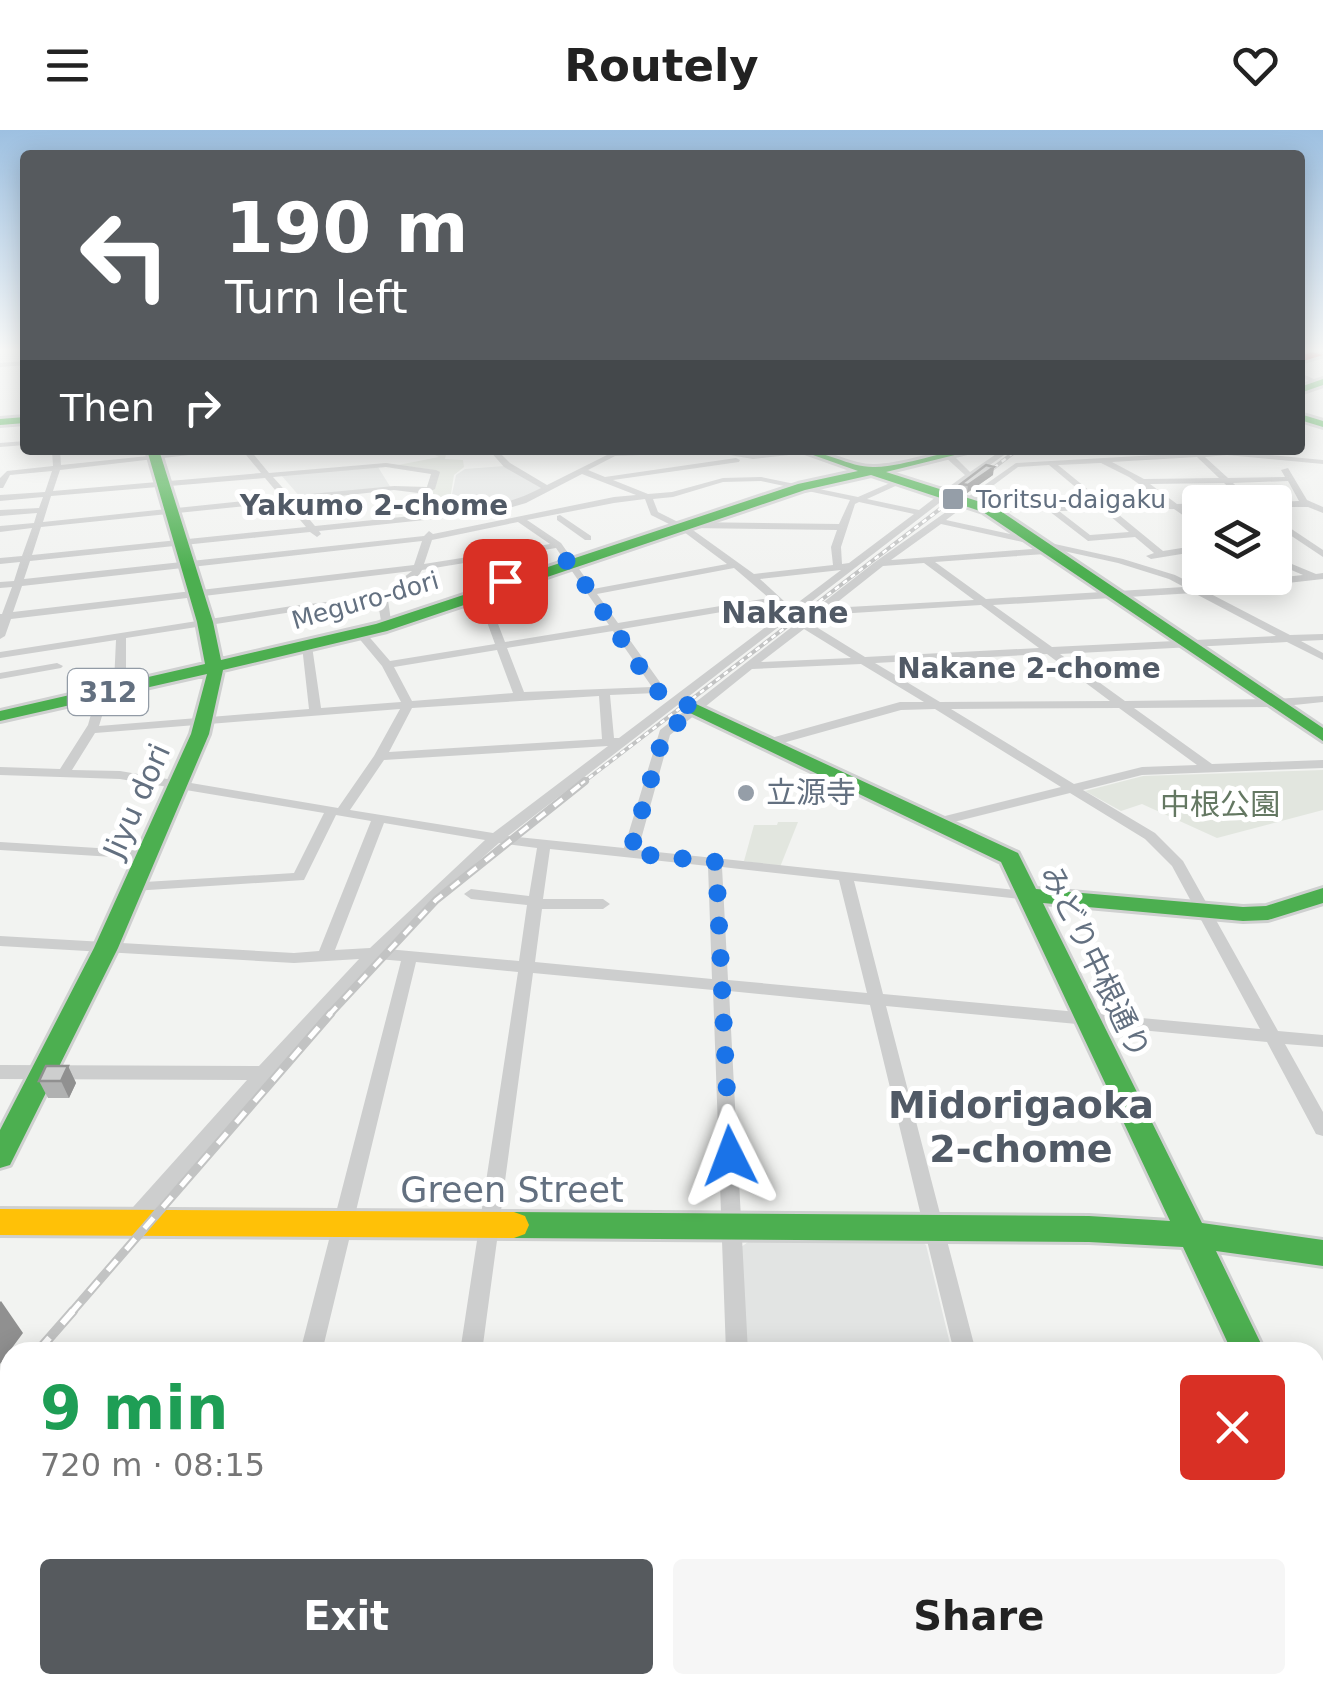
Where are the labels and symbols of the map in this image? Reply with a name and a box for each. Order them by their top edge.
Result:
place label: Toritsu-daigaku [975,485,1166,514]
marker: Toritsu-daigaku [940,486,966,512]
district label: Yakumo 2-chome [239,489,508,522]
pin [463,539,548,624]
street label: Meguro-dori [288,566,442,635]
district label: Nakane [721,595,849,630]
district label: Nakane 2-chome [897,652,1161,685]
road number: 312 [68,669,148,715]
street label: Jiyu dori [95,738,177,865]
place label: 立源寺 [766,775,856,810]
marker: 立源寺 [735,782,757,804]
park label: 中根公園 [1160,787,1280,822]
street label: みどり中根通り [1034,860,1157,1064]
district label: Midorigaoka 2-chome [888,1083,1154,1171]
position arrow [678,1104,782,1208]
street label: Green Street [400,1170,624,1210]

